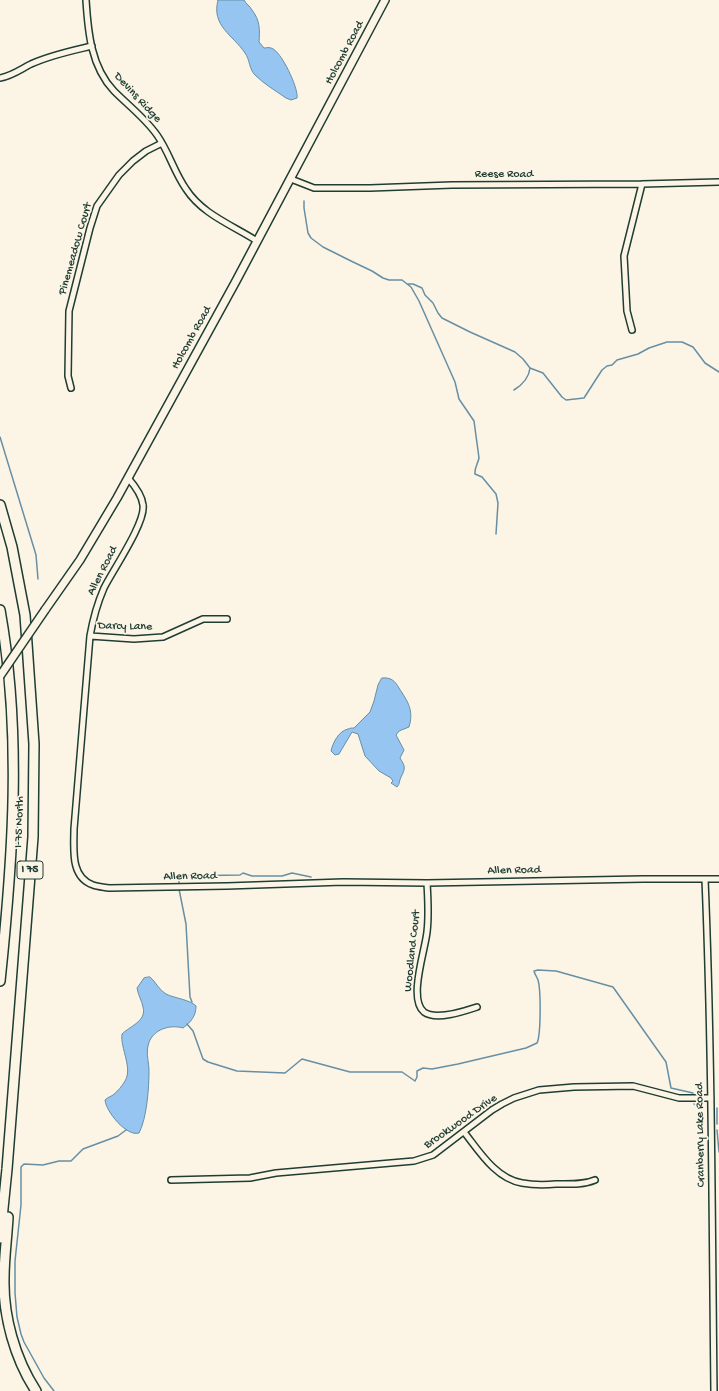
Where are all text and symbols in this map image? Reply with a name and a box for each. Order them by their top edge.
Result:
street label: Holcomb Road [322,19,368,87]
street label: Devins Ridge [110,70,164,126]
street label: Reese Road [475,168,533,182]
street label: Pinemeadow Court [56,201,96,297]
street label: Holcomb Road [169,304,215,372]
street label: Allen Road [84,544,122,598]
street label: Darcy Lane [98,619,152,635]
street label: I-75 North [12,796,28,848]
road number: I 75 [17,861,43,879]
street label: Allen Road [487,863,541,879]
street label: Allen Road [163,869,217,885]
street label: Woodland Court [402,909,424,993]
street label: Cranberry Lake Road [693,1083,709,1187]
street label: Brookwood Drive [422,1091,500,1153]

